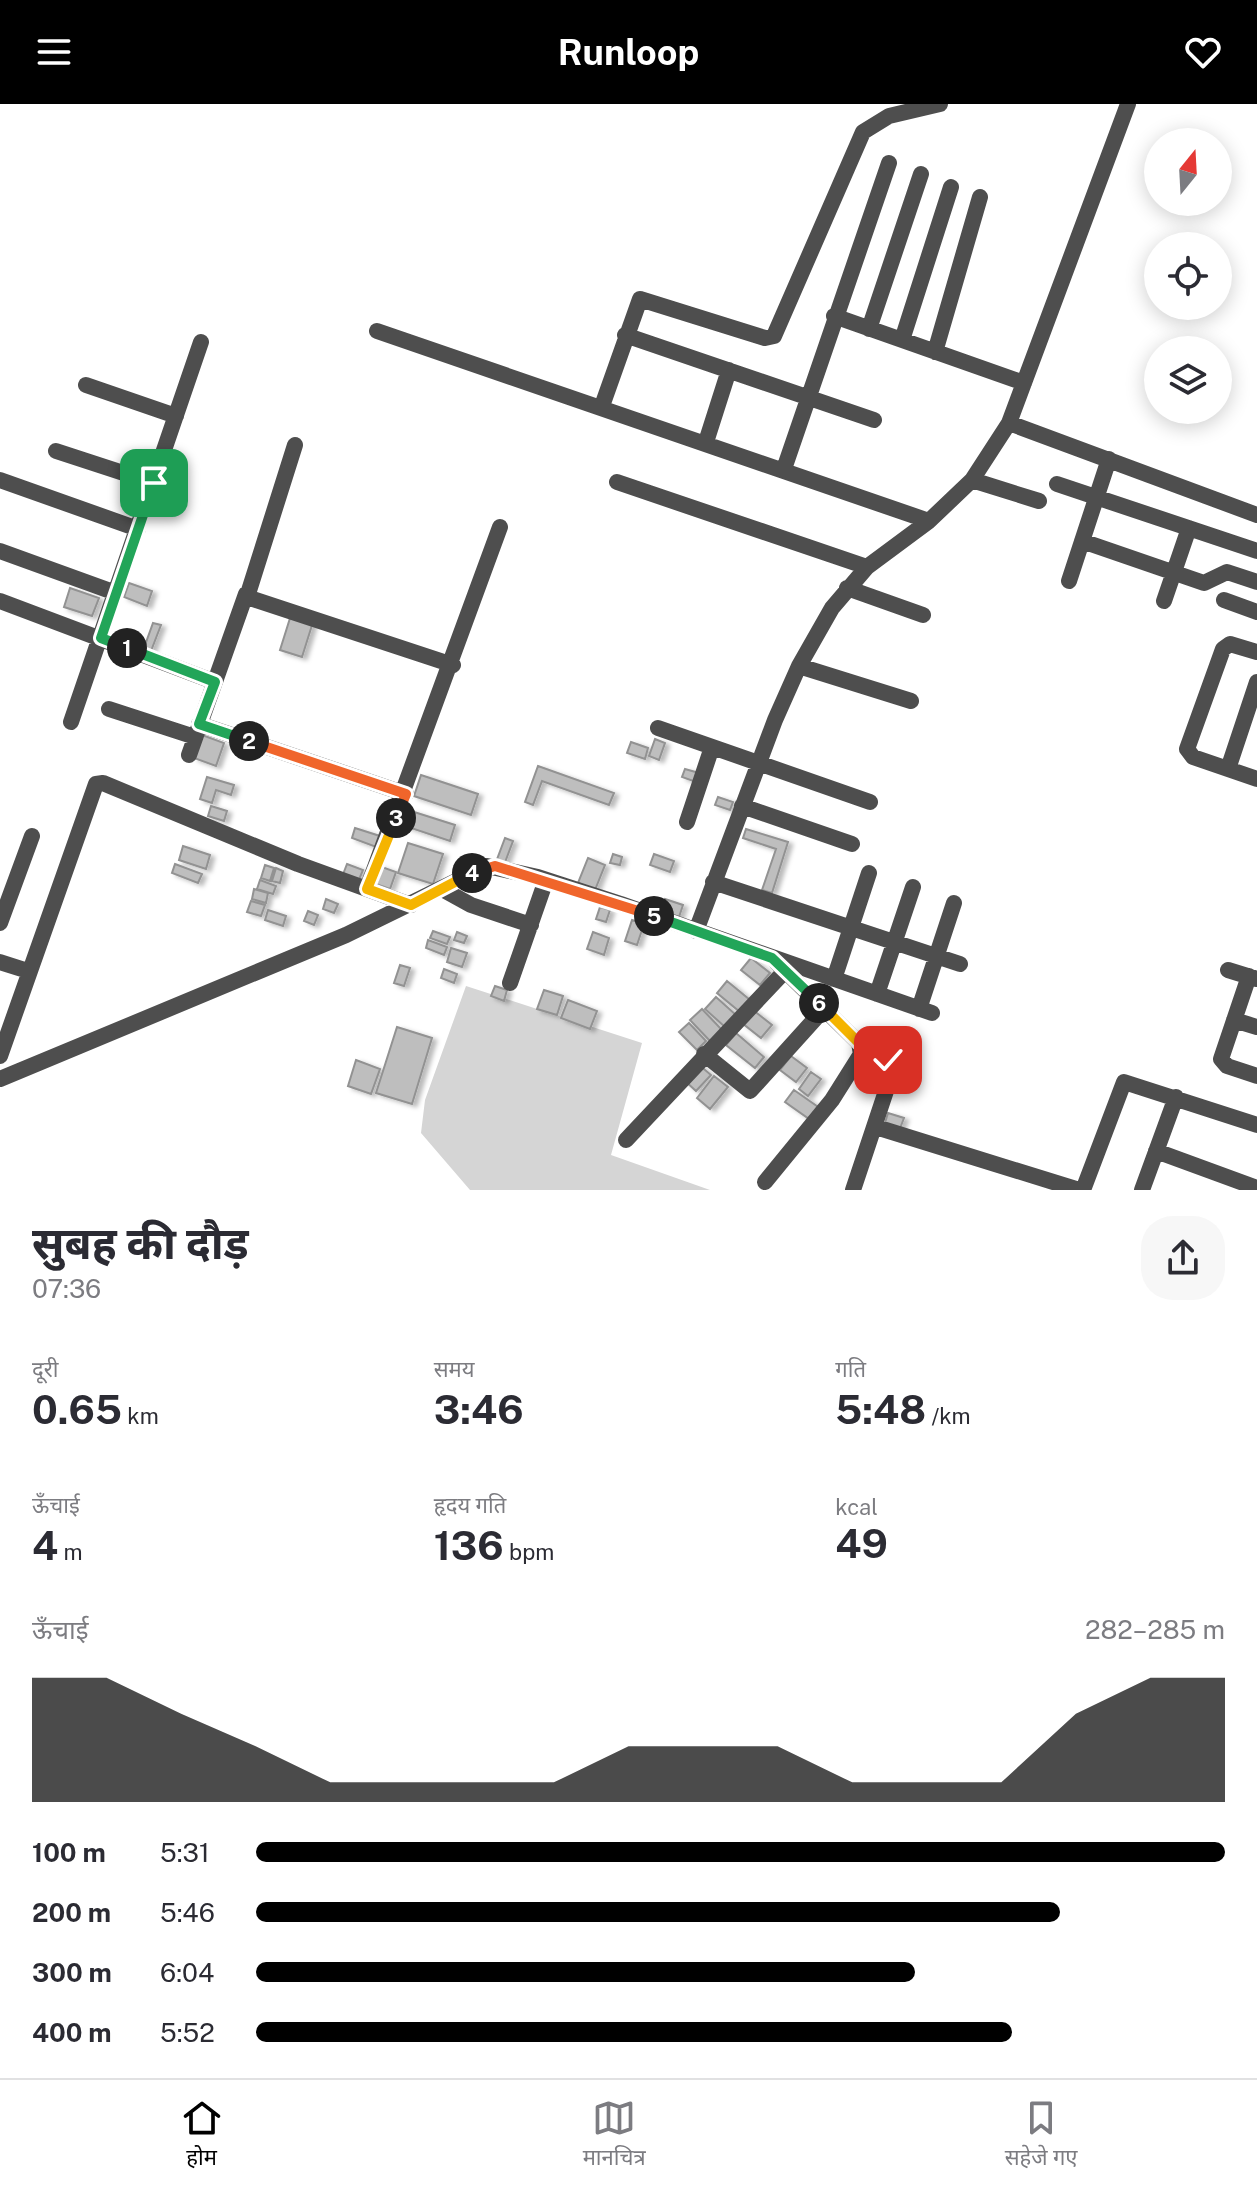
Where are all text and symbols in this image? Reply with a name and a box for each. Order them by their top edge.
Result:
icon: menu [32,30,76,74]
icon: heart [1181,30,1225,74]
text: Runloop [558,31,699,73]
north arrow [1144,128,1232,216]
map controls [1144,128,1232,424]
button: locate [1144,232,1232,320]
button: layers [1144,336,1232,424]
pin [120,449,188,517]
icon: arrive [132,461,176,505]
pin: 1 [107,628,147,668]
text: 1 [122,635,132,661]
pin: 2 [229,721,269,761]
text: 2 [242,728,256,754]
pin: 3 [376,798,416,838]
text: 3 [389,805,403,831]
pin: 4 [452,853,492,893]
text: 4 [465,860,479,886]
pin: 5 [634,896,674,936]
text: 5 [647,903,661,929]
pin: 6 [799,983,839,1023]
text: 6 [812,990,826,1016]
pin [854,1026,922,1094]
icon: check [866,1038,910,1082]
button: share [1141,1216,1225,1300]
text: सुबह की दौड़ [32,1217,249,1269]
text: 07:36 [32,1273,101,1304]
text: दूरी [32,1356,58,1382]
text: समय [434,1356,474,1382]
text: गति [835,1356,866,1382]
text: 0.65 [32,1386,122,1433]
text: 3:46 [434,1386,524,1433]
text: 5:48 [835,1386,926,1433]
text: km [122,1403,159,1429]
text: /km [926,1403,971,1429]
text: ऊँचाई [32,1492,80,1518]
text: हृदय गति [434,1492,506,1518]
text: kcal [835,1494,878,1520]
text: 49 [835,1520,888,1567]
text: 4 [32,1522,58,1569]
text: 136 [434,1522,504,1569]
text: m [58,1539,83,1565]
text: bpm [504,1539,554,1565]
text: ऊँचाई [32,1614,88,1645]
text: 282–285 m [1085,1614,1225,1645]
text: 100 m [32,1837,106,1868]
text: 5:31 [160,1837,209,1868]
text: 200 m [32,1897,111,1928]
text: 5:46 [160,1897,215,1928]
text: 300 m [32,1957,112,1988]
text: 6:04 [160,1957,214,1988]
text: 400 m [32,2017,112,2048]
text: 5:52 [160,2017,215,2048]
tab: होम [180,2096,224,2174]
tab: मानचित्र [583,2096,646,2174]
tab: सहेजे गए [1005,2096,1077,2174]

